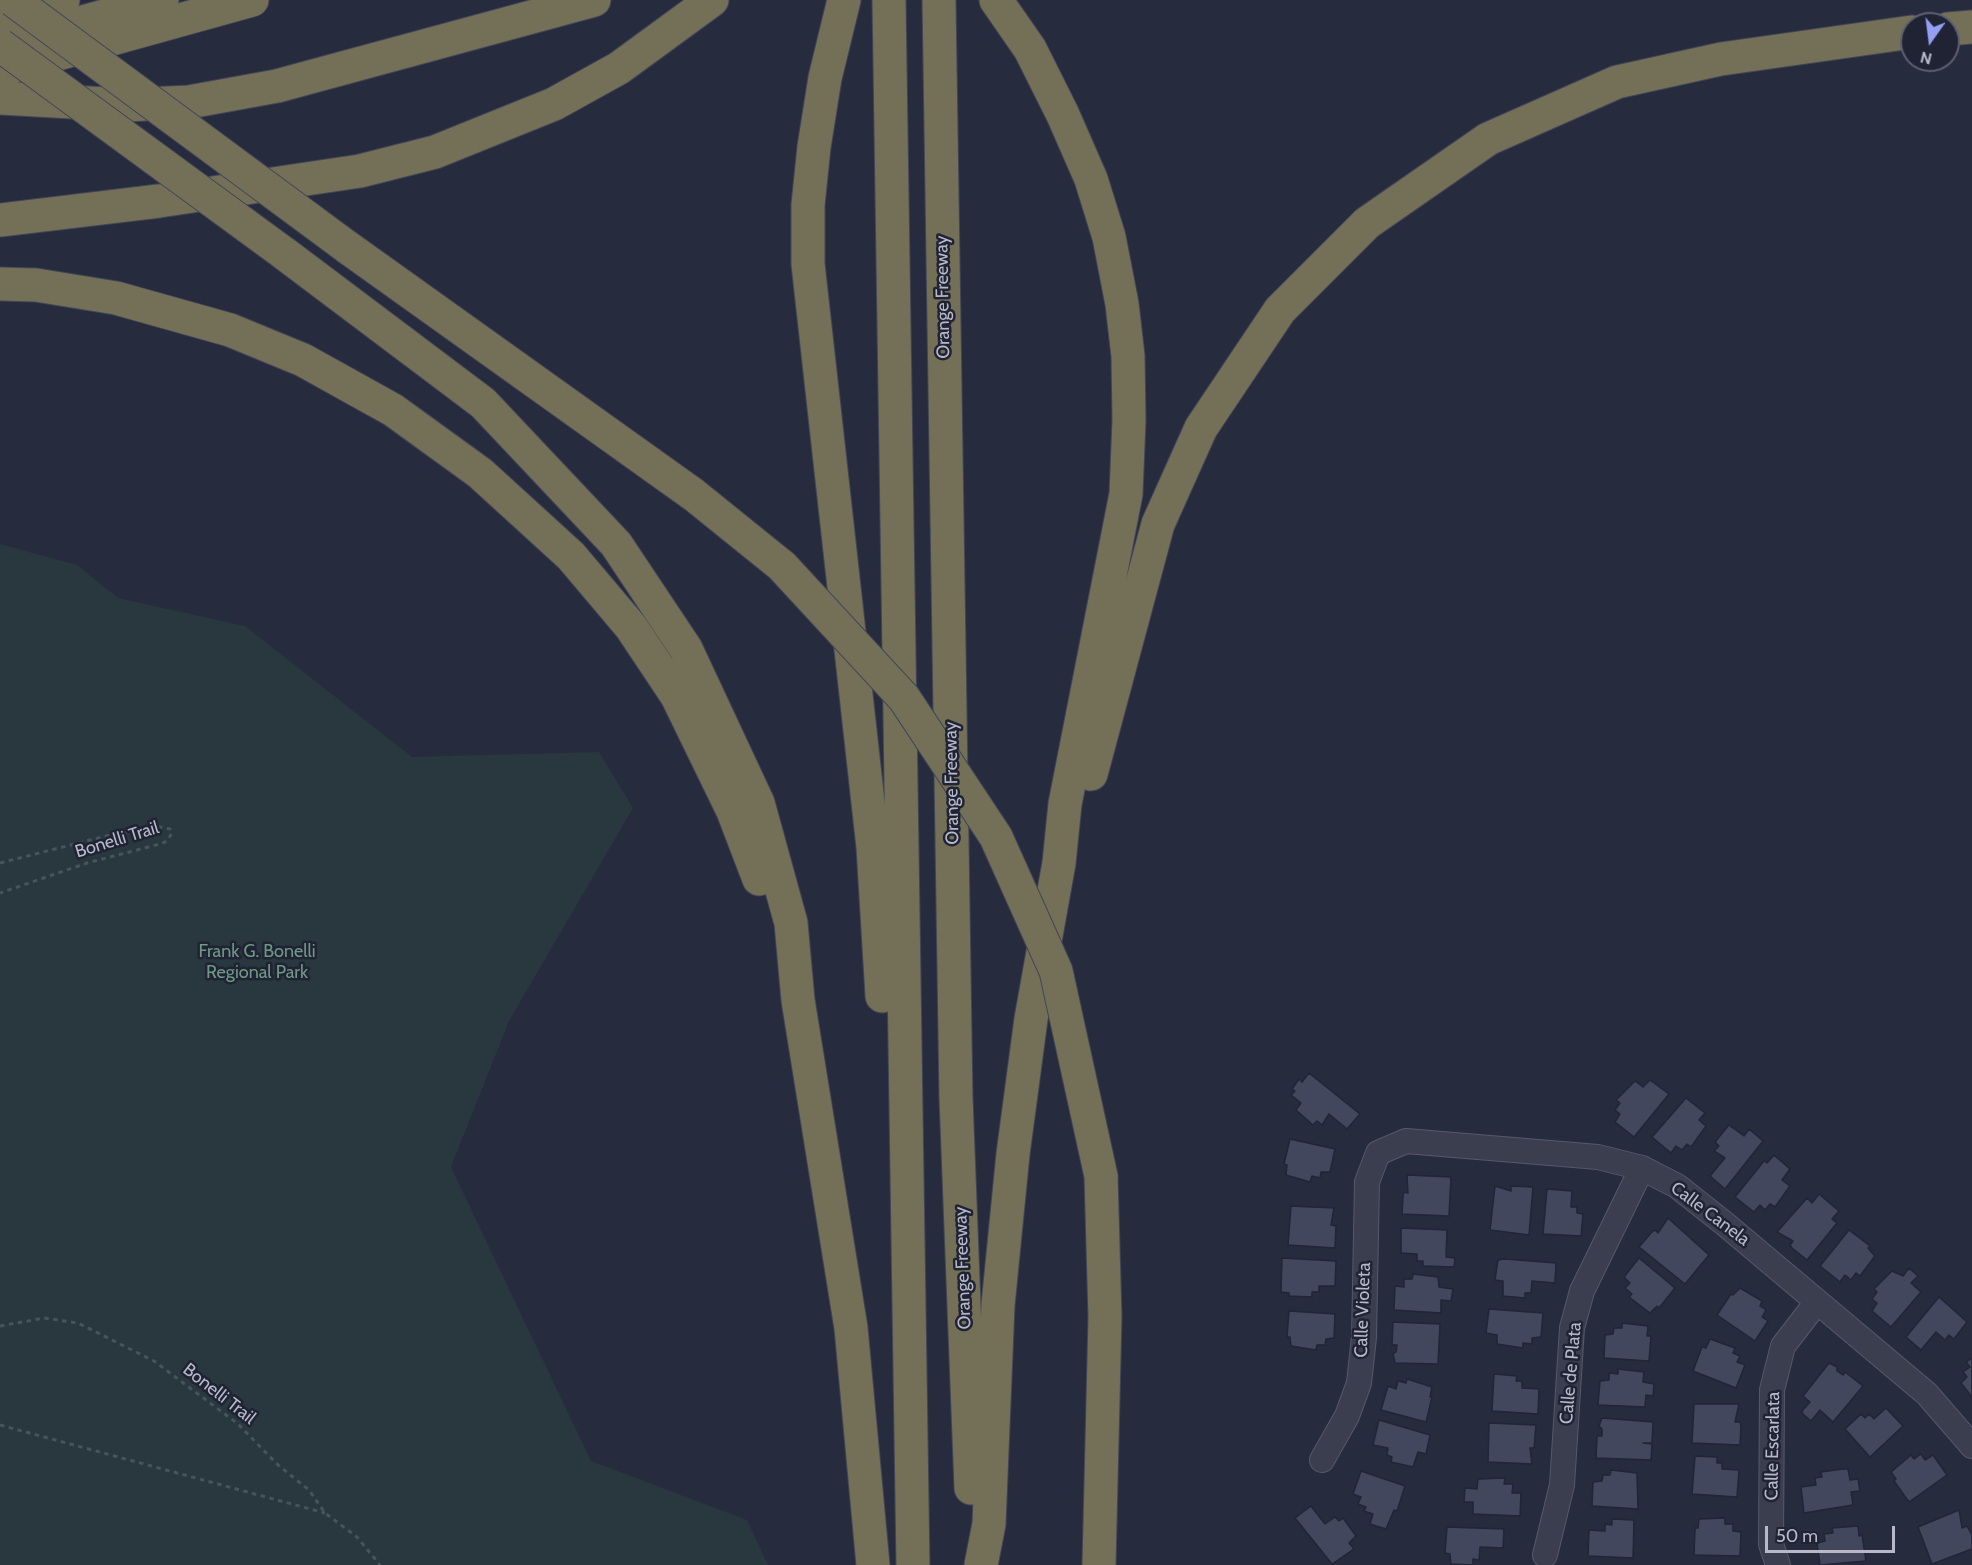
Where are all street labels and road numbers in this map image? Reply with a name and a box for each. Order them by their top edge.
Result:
street label: Orange Freeway [931,235,955,359]
street label: Orange Freeway [940,721,964,845]
street label: Bonelli Trail [72,817,162,863]
street label: Calle Canela [1666,1177,1754,1251]
street label: Orange Freeway [950,1206,976,1330]
street label: Calle Violeta [1351,1262,1375,1358]
street label: Calle de Plata [1556,1321,1586,1425]
street label: Bonelli Trail [178,1359,260,1429]
street label: Calle Escarlata [1761,1391,1785,1501]

